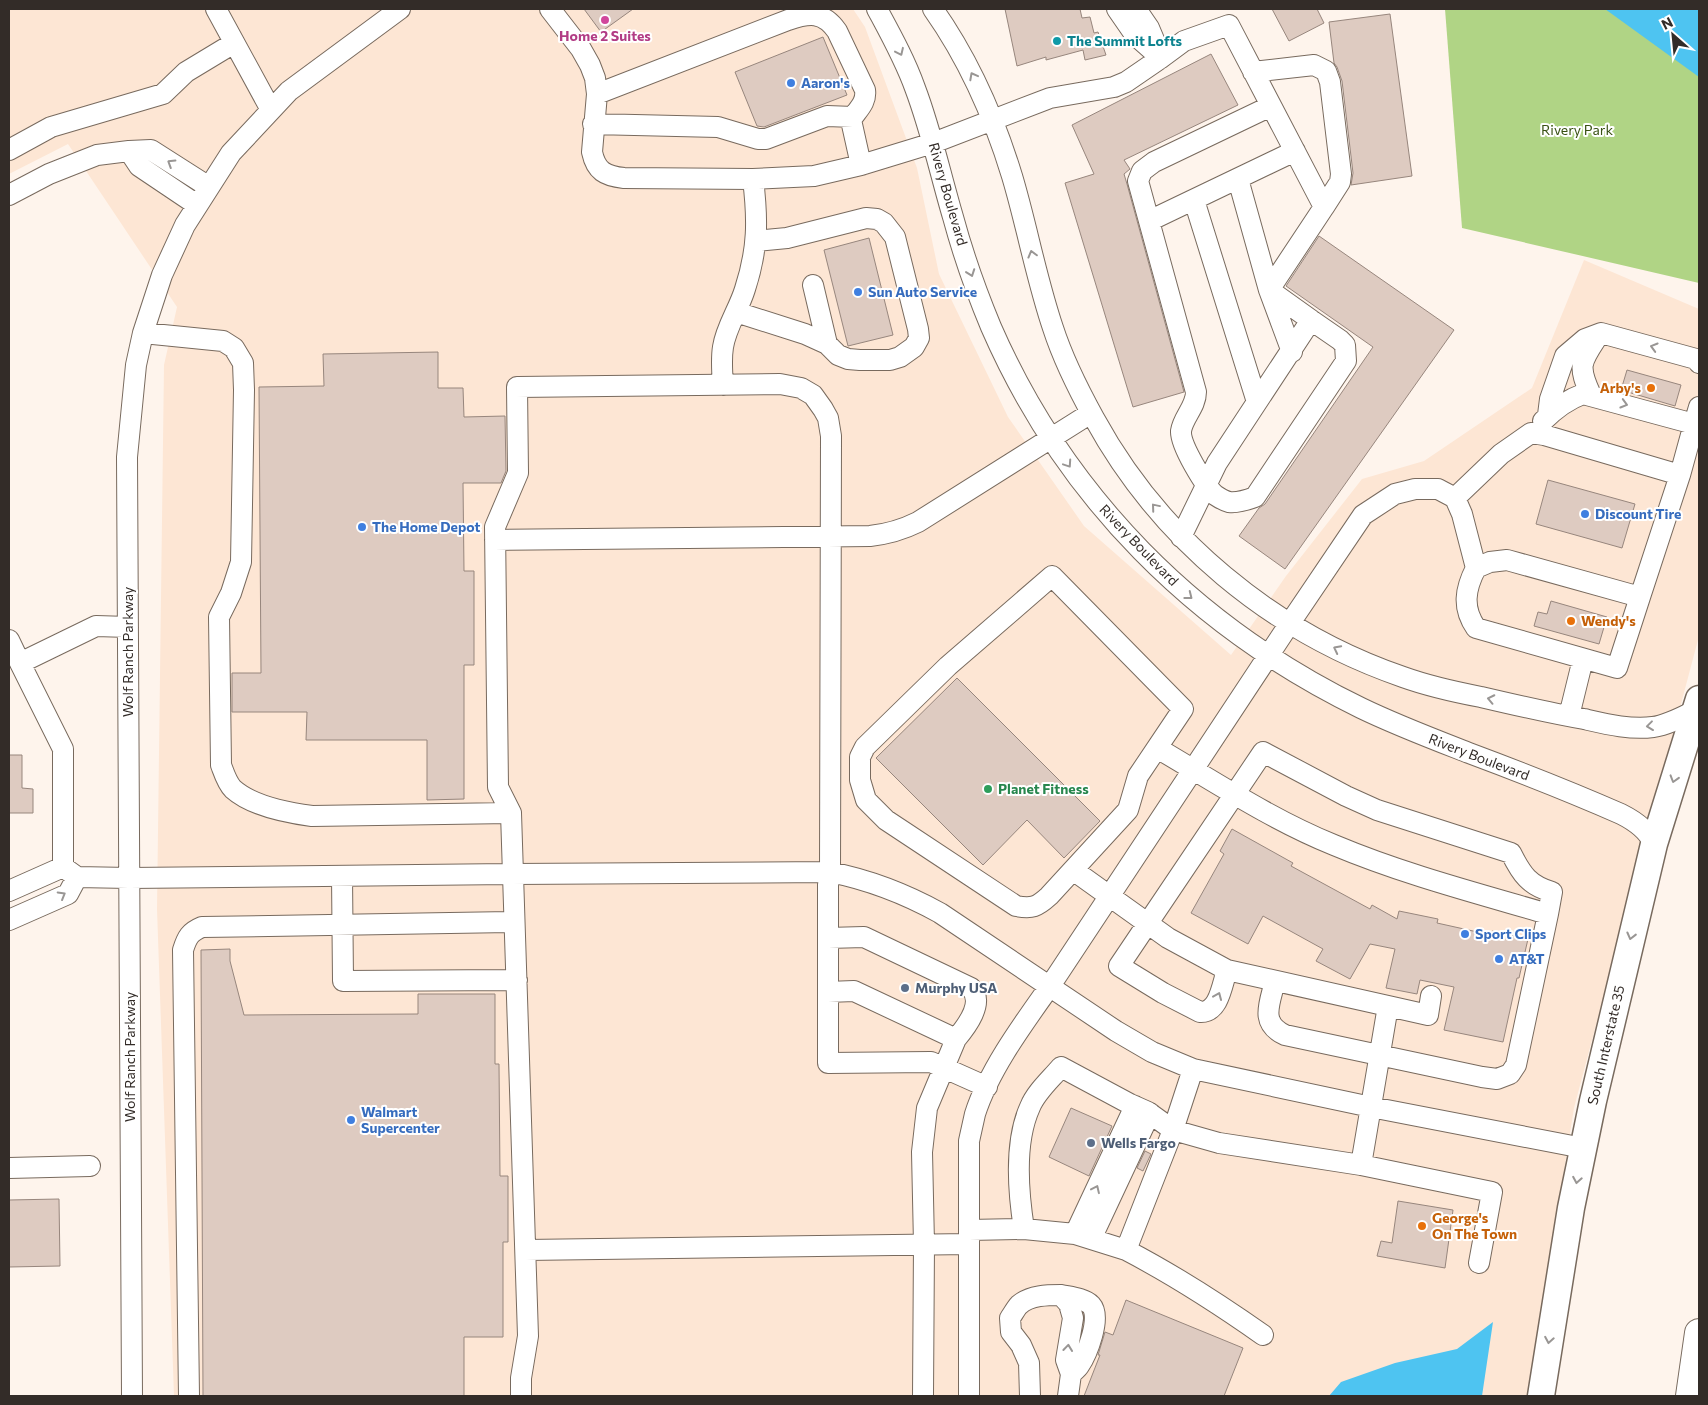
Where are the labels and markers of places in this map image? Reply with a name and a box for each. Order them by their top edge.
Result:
marker: Home 2 Suites [599,14,611,26]
place label: Home 2 Suites [559,27,651,44]
place label: The Summit Lofts [1067,32,1183,49]
marker: The Summit Lofts [1051,35,1063,47]
place label: Aaron's [801,74,851,91]
marker: Aaron's [785,77,797,89]
place label: Sun Auto Service [868,283,977,300]
marker: Sun Auto Service [852,286,864,298]
place label: Arby's [1600,379,1641,396]
marker: Arby's [1645,382,1657,394]
place label: Discount Tire [1595,505,1681,522]
marker: Discount Tire [1579,508,1591,520]
place label: The Home Depot [372,518,481,535]
marker: The Home Depot [356,521,368,533]
place label: Wendy's [1581,612,1636,629]
marker: Wendy's [1565,615,1577,627]
place label: Planet Fitness [998,780,1089,797]
marker: Planet Fitness [982,783,994,795]
place label: Sport Clips [1475,925,1547,942]
marker: Sport Clips [1459,928,1471,940]
place label: AT&T [1509,950,1545,967]
marker: AT&T [1493,953,1505,965]
place label: Murphy USA [915,979,997,996]
marker: Murphy USA [899,982,911,994]
place label: Walmart Supercenter [361,1103,440,1136]
marker: Walmart Supercenter [345,1114,357,1126]
place label: Wells Fargo [1101,1134,1176,1151]
marker: Wells Fargo [1085,1137,1097,1149]
place label: George's On The Town [1432,1209,1517,1242]
marker: George's On The Town [1416,1220,1428,1232]

